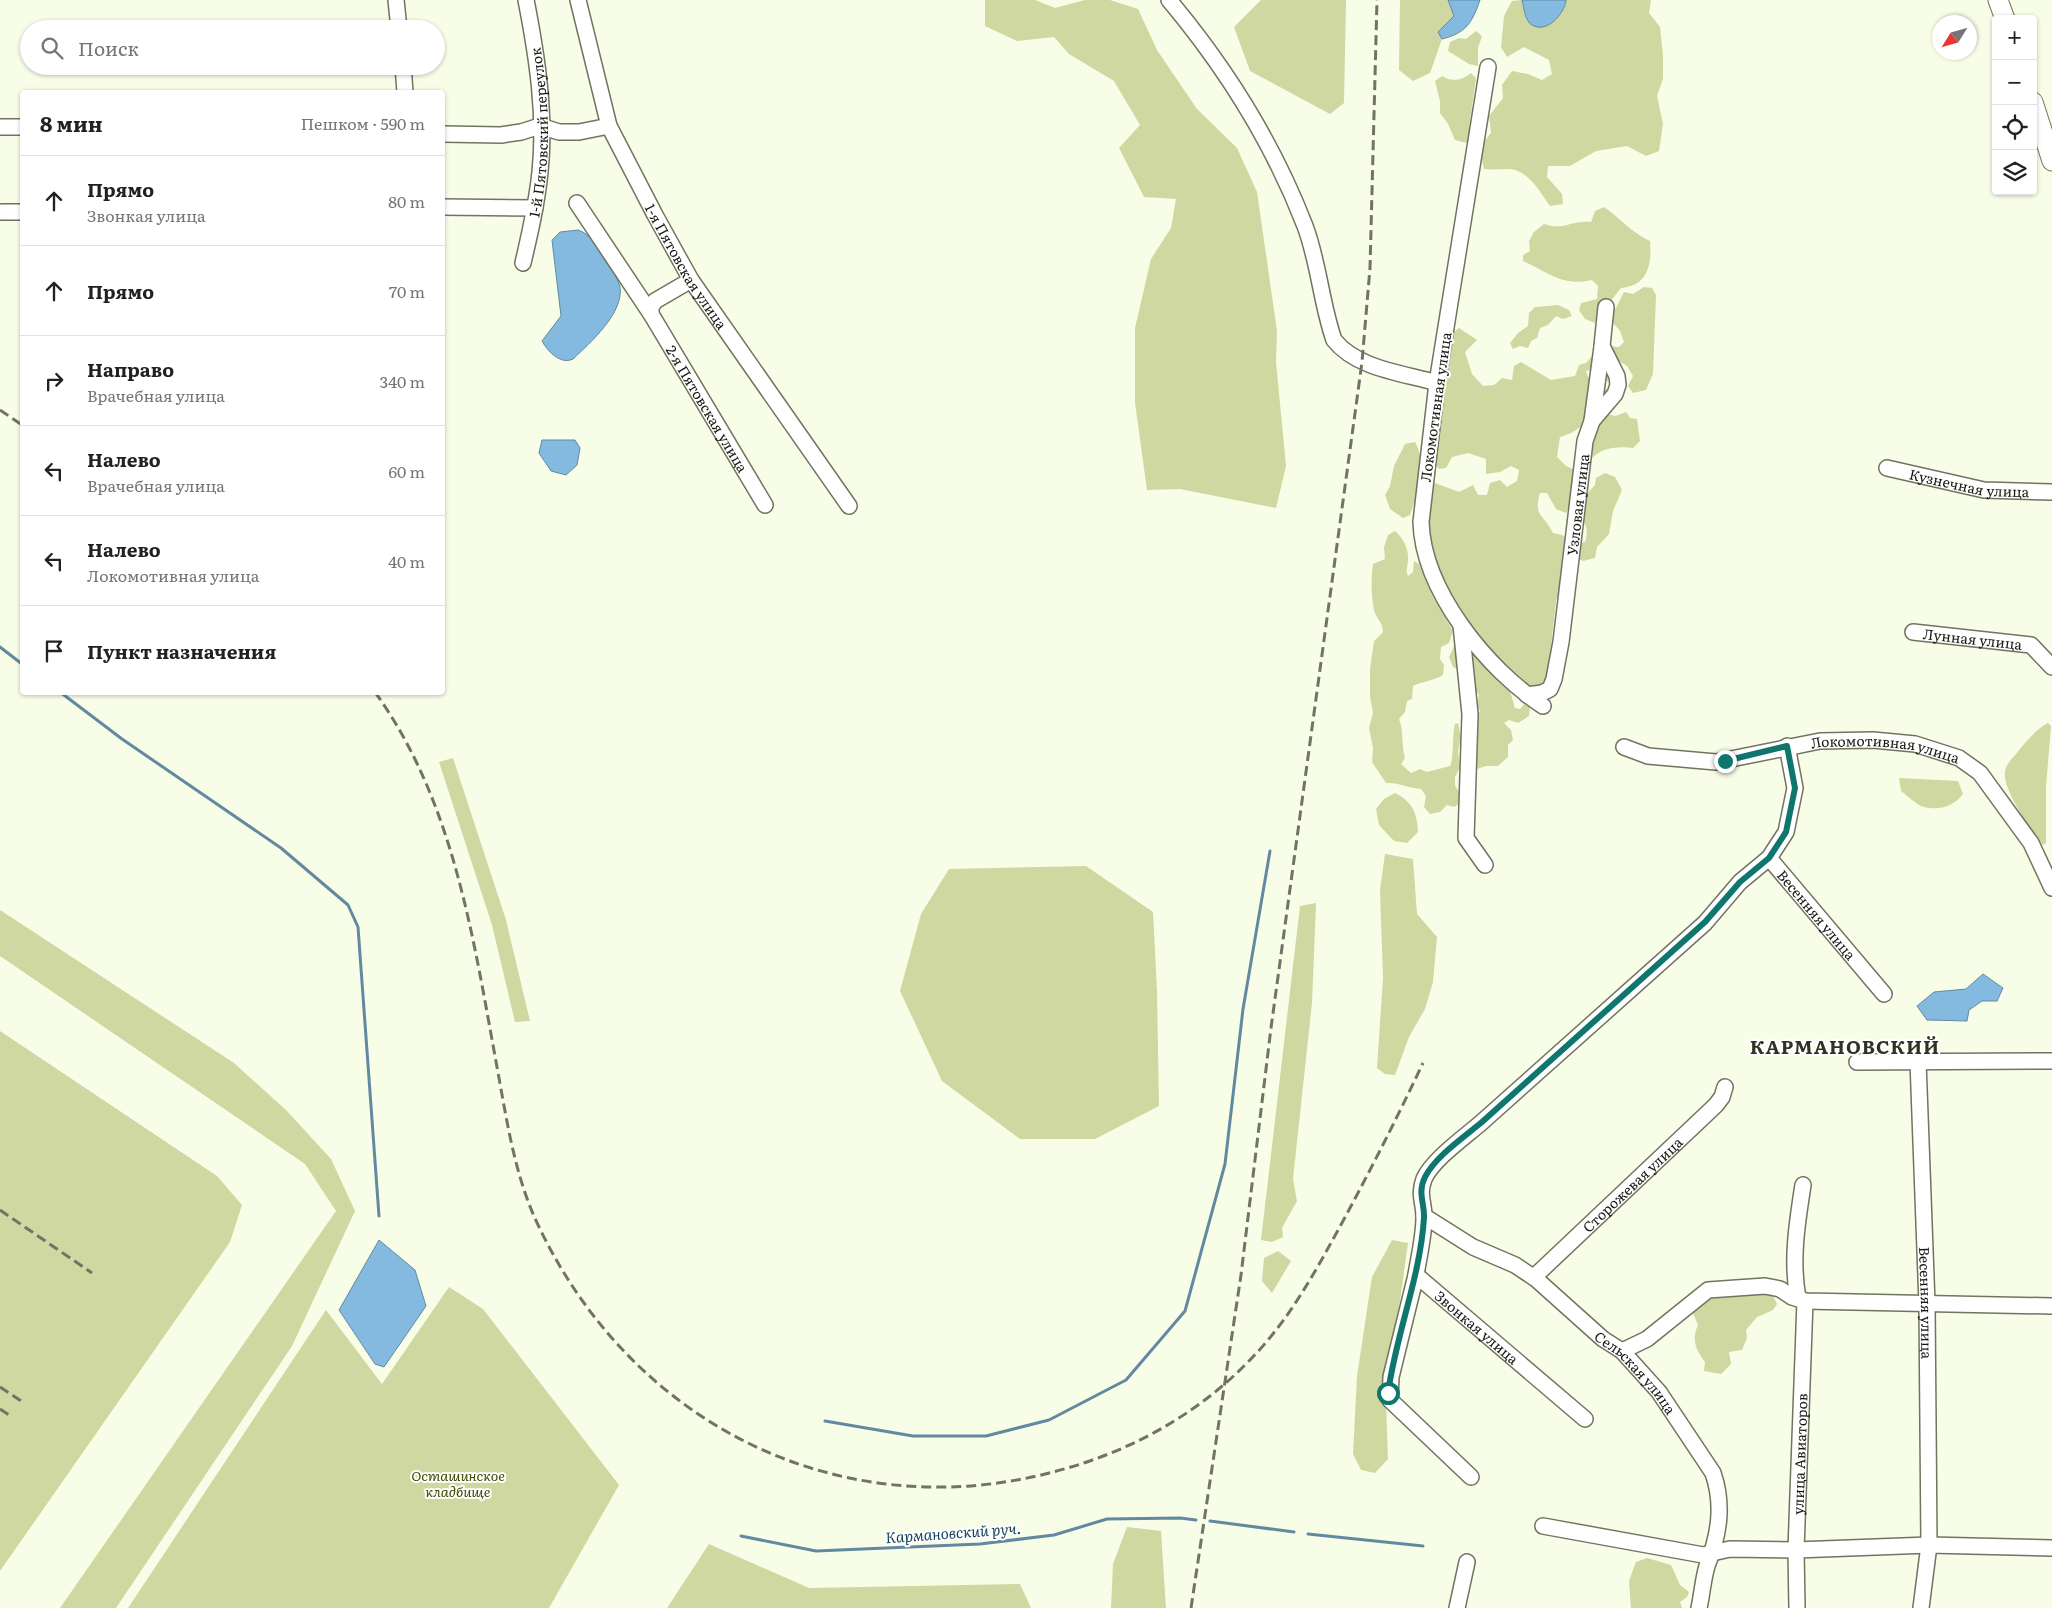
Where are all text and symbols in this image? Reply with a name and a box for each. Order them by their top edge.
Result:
north arrow [1932,15,1977,60]
map controls [1992,15,2037,195]
button: + [1992,15,2037,60]
search box [20,20,445,75]
icon: search [38,34,66,62]
text: Поиск [78,34,139,62]
street label: 1-й Пятовский переулок [523,46,552,219]
button: − [1992,60,2037,105]
button: locate [1992,105,2037,150]
text: 8 мин [40,107,103,138]
text: Пешком · 590 m [301,111,425,135]
button: layers [1992,150,2037,195]
text: Прямо [87,175,154,203]
icon: ahead [40,187,68,215]
text: 80 m [388,189,425,213]
street label: 1-я Пятовская улица [641,200,732,333]
text: Звонкая улица [87,203,206,227]
icon: ahead [40,277,68,305]
text: Прямо [87,277,154,305]
text: 70 m [389,279,425,303]
street label: Локомотивная улица [1415,330,1455,483]
street label: 2-я Пятовская улица [662,341,753,476]
text: Направо [87,355,174,383]
icon: right [40,367,68,395]
text: 340 m [380,369,425,393]
text: Врачебная улица [87,383,225,407]
text: Налево [87,445,161,473]
street label: Узловая улица [1561,452,1593,556]
icon: left [40,457,68,485]
text: 60 m [388,459,425,483]
street label: Кузнечная улица [1907,463,2030,501]
text: Врачебная улица [87,473,225,497]
text: Налево [87,535,161,563]
icon: left [40,547,68,575]
text: 40 m [388,549,425,573]
text: Локомотивная улица [87,563,259,587]
street label: Лунная улица [1922,623,2024,654]
icon: arrive [40,637,68,665]
text: Пункт назначения [87,637,276,665]
street label: Локомотивная улица [1809,730,1963,768]
route end [1714,750,1737,773]
street label: Весенняя улица [1773,865,1861,964]
district label: КАРМАНОВСКИЙ [1750,1032,1940,1060]
street label: Сторожевая улица [1578,1132,1687,1237]
street label: Весенняя улица [1915,1246,1937,1360]
street label: Звонкая улица [1431,1286,1523,1369]
street label: Сельская улица [1590,1326,1681,1418]
route start [1377,1382,1400,1405]
street label: улица Авиаторов [1787,1393,1812,1515]
park label: Осташинское кладбище [411,1465,505,1501]
water label: Кармановский руч. [884,1516,1022,1548]

